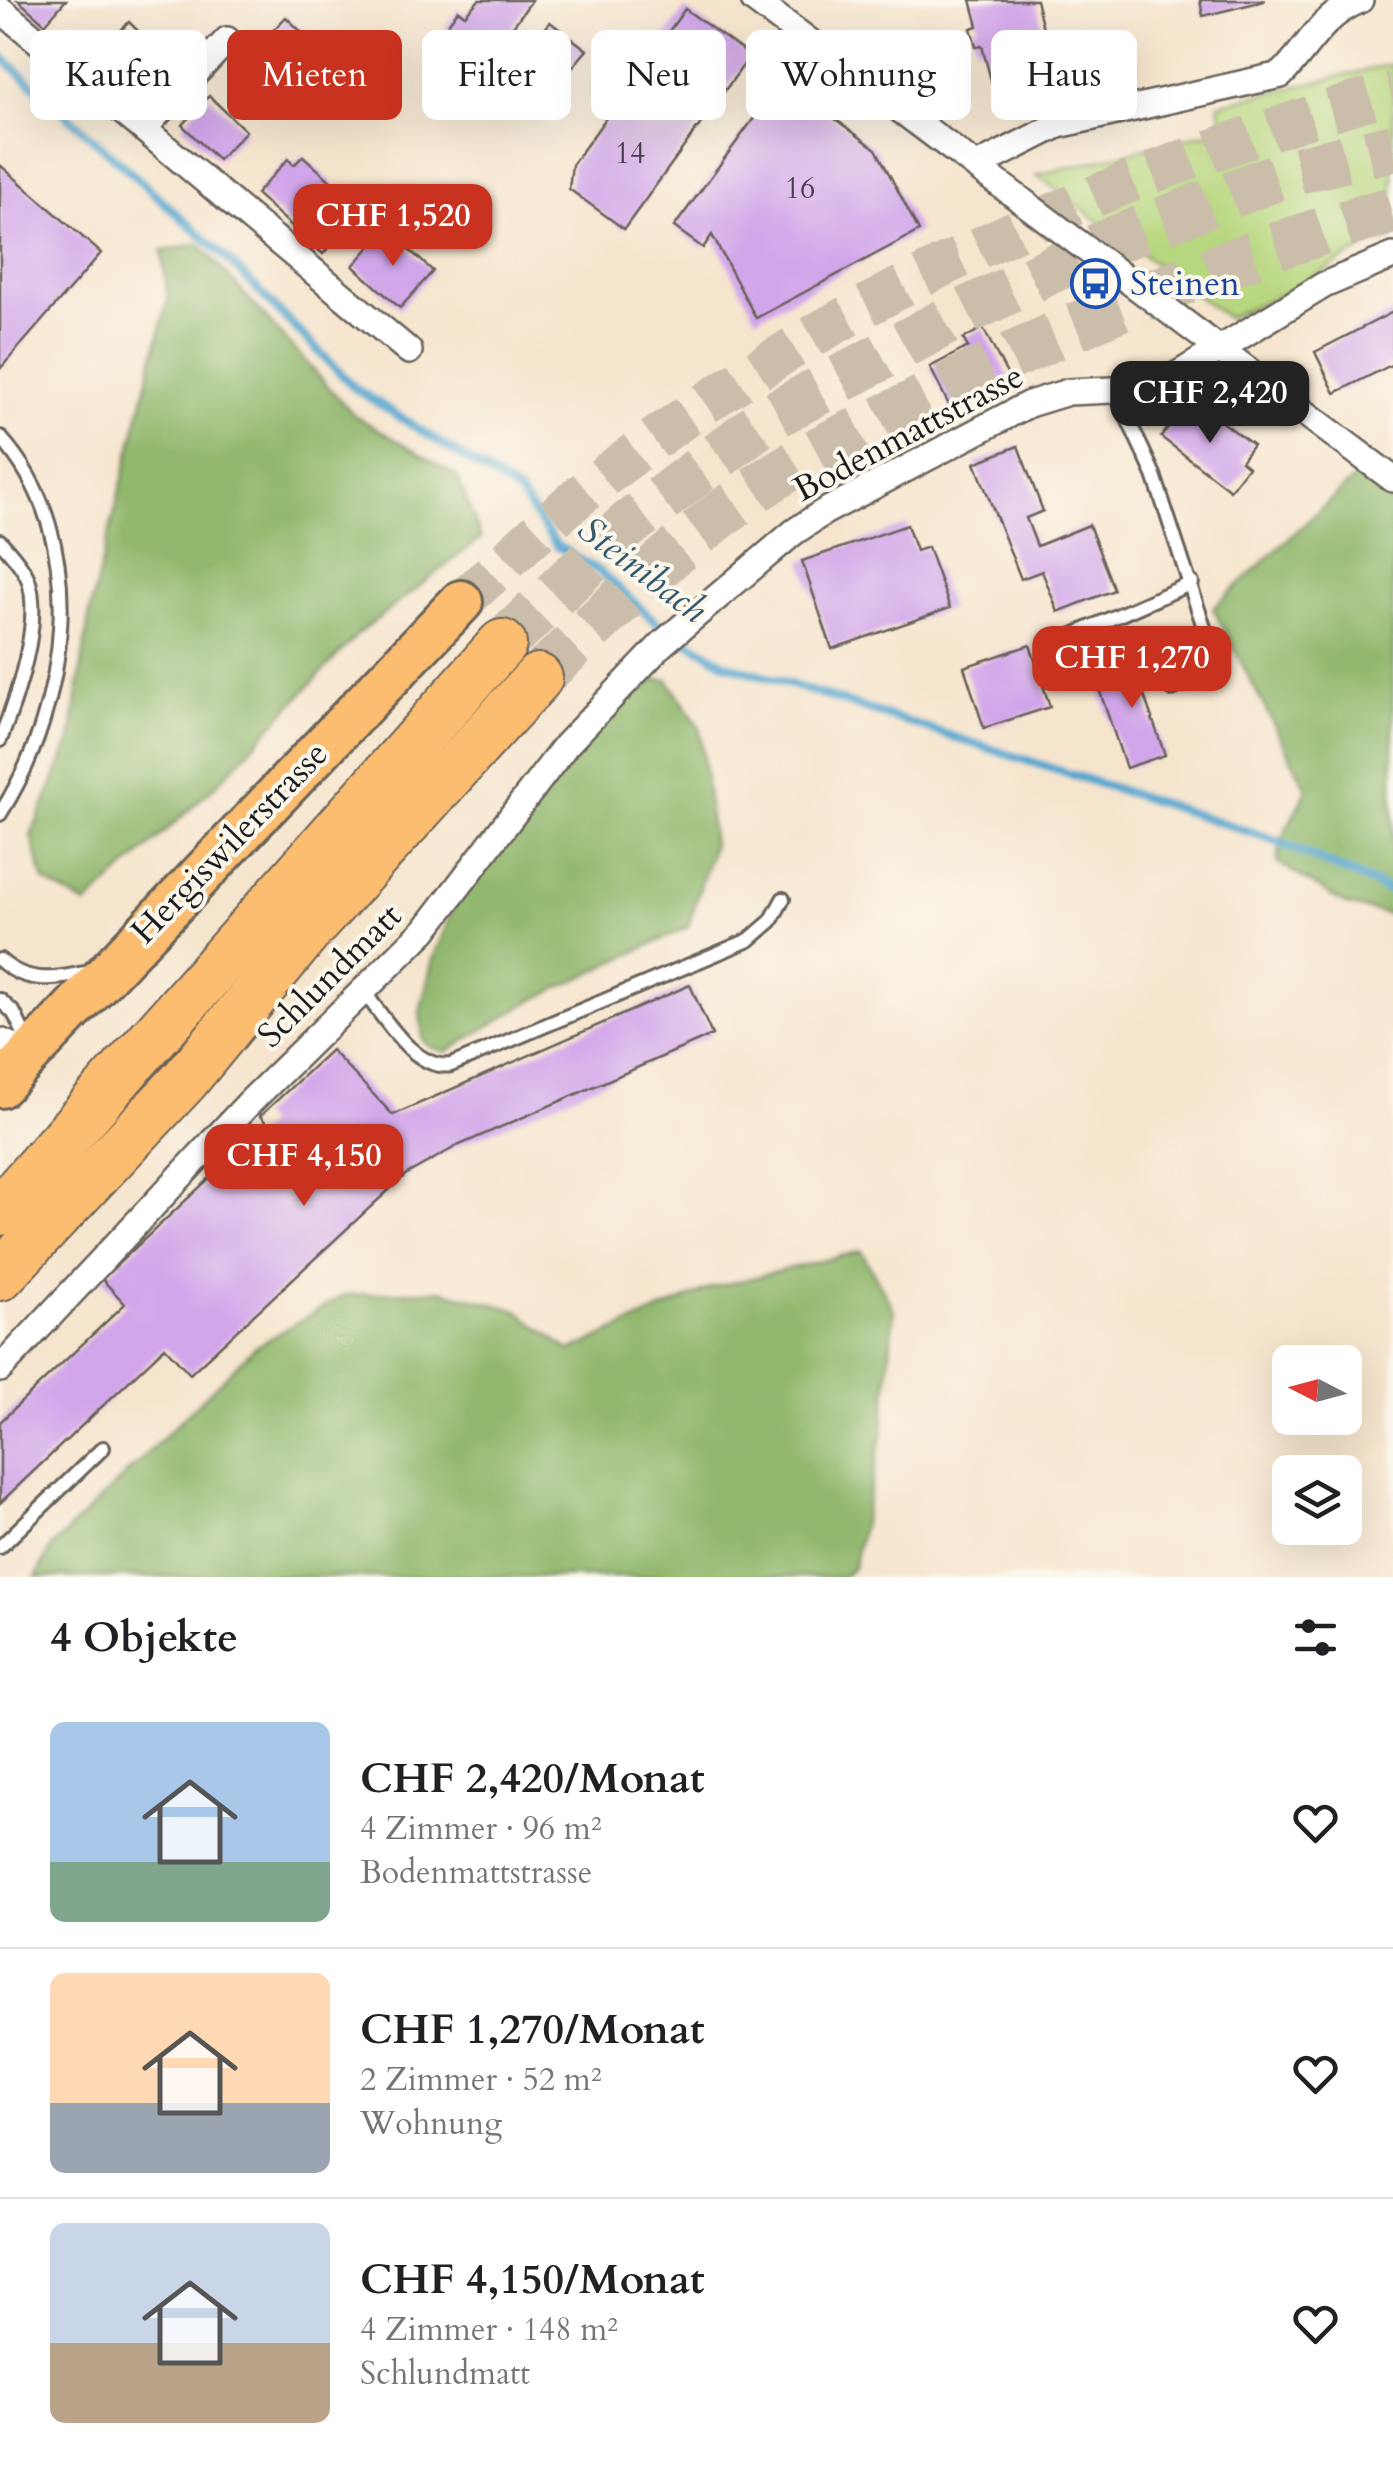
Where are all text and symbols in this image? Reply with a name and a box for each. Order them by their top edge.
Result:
chip: Kaufen [30,30,207,120]
chip: Mieten [227,30,402,120]
chip: Filter [422,30,571,120]
chip: Neu [591,30,726,120]
chip: Wohnung [746,30,971,120]
chip: Haus [991,30,1137,120]
house number: 14 [615,133,645,174]
house number: 16 [785,168,815,209]
pin: CHF 1,520 [279,184,507,269]
text: CHF 1,520 [315,194,471,238]
bus stop icon: Steinen [1069,257,1121,309]
place label: Steinen [1130,260,1240,308]
street label: Bodenmattstrasse [785,352,1032,514]
pin: CHF 2,420 [1096,361,1324,446]
text: CHF 2,420 [1132,371,1288,415]
water label: Steinibach [567,504,718,636]
pin: CHF 1,270 [1018,626,1246,711]
text: CHF 1,270 [1054,636,1210,680]
street label: Hergiswilerstrasse [121,731,339,955]
street label: Schlundmatt [247,893,413,1059]
pin: CHF 4,150 [190,1124,418,1209]
text: CHF 4,150 [226,1134,382,1178]
north arrow [1272,1345,1362,1435]
map controls [1272,1345,1362,1545]
button: layers [1272,1455,1362,1545]
text: 4 Objekte [50,1609,238,1666]
icon: filters [1288,1610,1343,1665]
text: CHF 2,420/Monat [360,1750,705,1807]
icon: home [130,1762,250,1882]
icon: heart [1288,1795,1343,1850]
text: 4 Zimmer · 96 m² [360,1807,602,1851]
text: Bodenmattstrasse [360,1851,592,1895]
text: CHF 1,270/Monat [360,2001,705,2058]
icon: home [130,2013,250,2133]
icon: heart [1288,2046,1343,2101]
text: 2 Zimmer · 52 m² [360,2058,602,2102]
text: Wohnung [360,2102,502,2146]
text: CHF 4,150/Monat [360,2251,705,2308]
icon: home [130,2263,250,2383]
icon: heart [1288,2296,1343,2351]
text: 4 Zimmer · 148 m² [360,2308,618,2352]
text: Schlundmatt [360,2352,530,2396]

